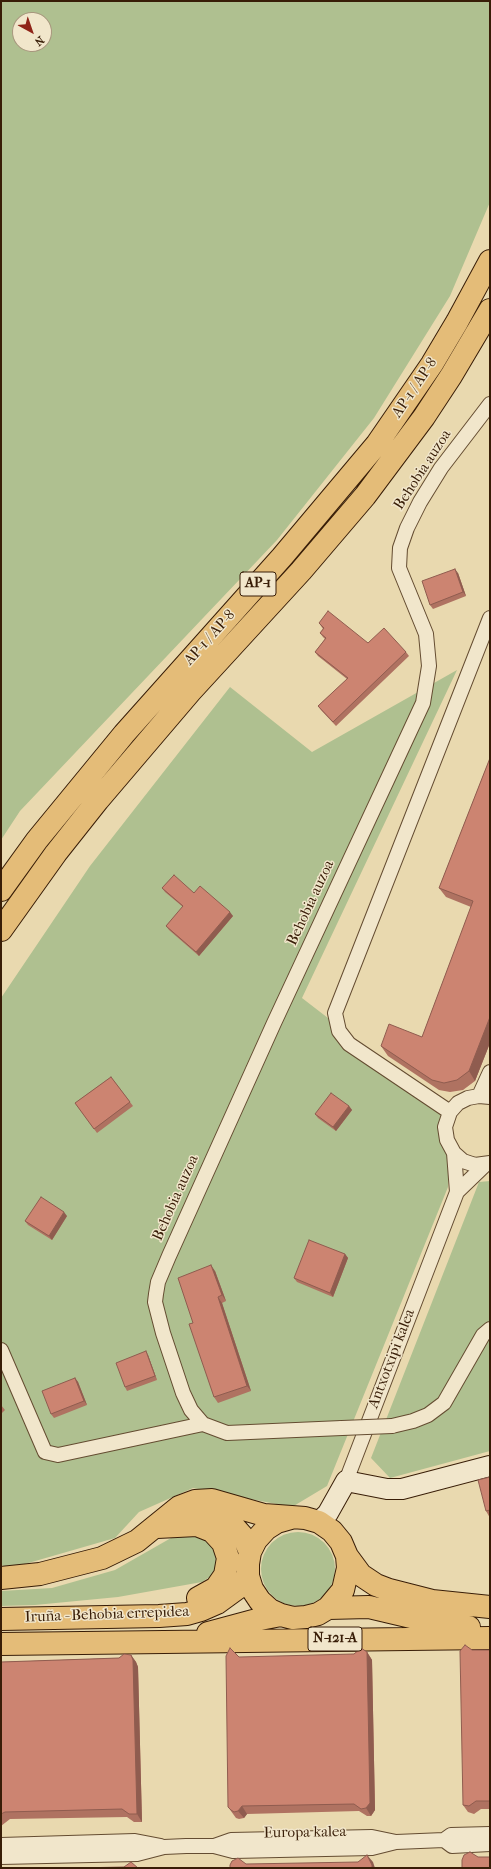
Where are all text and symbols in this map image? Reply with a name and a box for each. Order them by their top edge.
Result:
north arrow [12,12,52,52]
text: N [32,33,47,48]
street label: AP-1 / AP-8 [388,355,442,421]
street label: Behobia auzoa [390,427,456,513]
road number: AP-1 [240,572,276,596]
street label: AP-1 / AP-8 [180,607,240,669]
street label: Behobia auzoa [283,858,339,948]
street label: Behobia auzoa [149,1152,203,1244]
street label: Antxotxipi kalea [365,1307,419,1411]
street label: Iruña - Behobia errepidea [24,1603,190,1627]
road number: N-121-A [308,1627,362,1651]
street label: Europa kalea [263,1823,347,1843]

